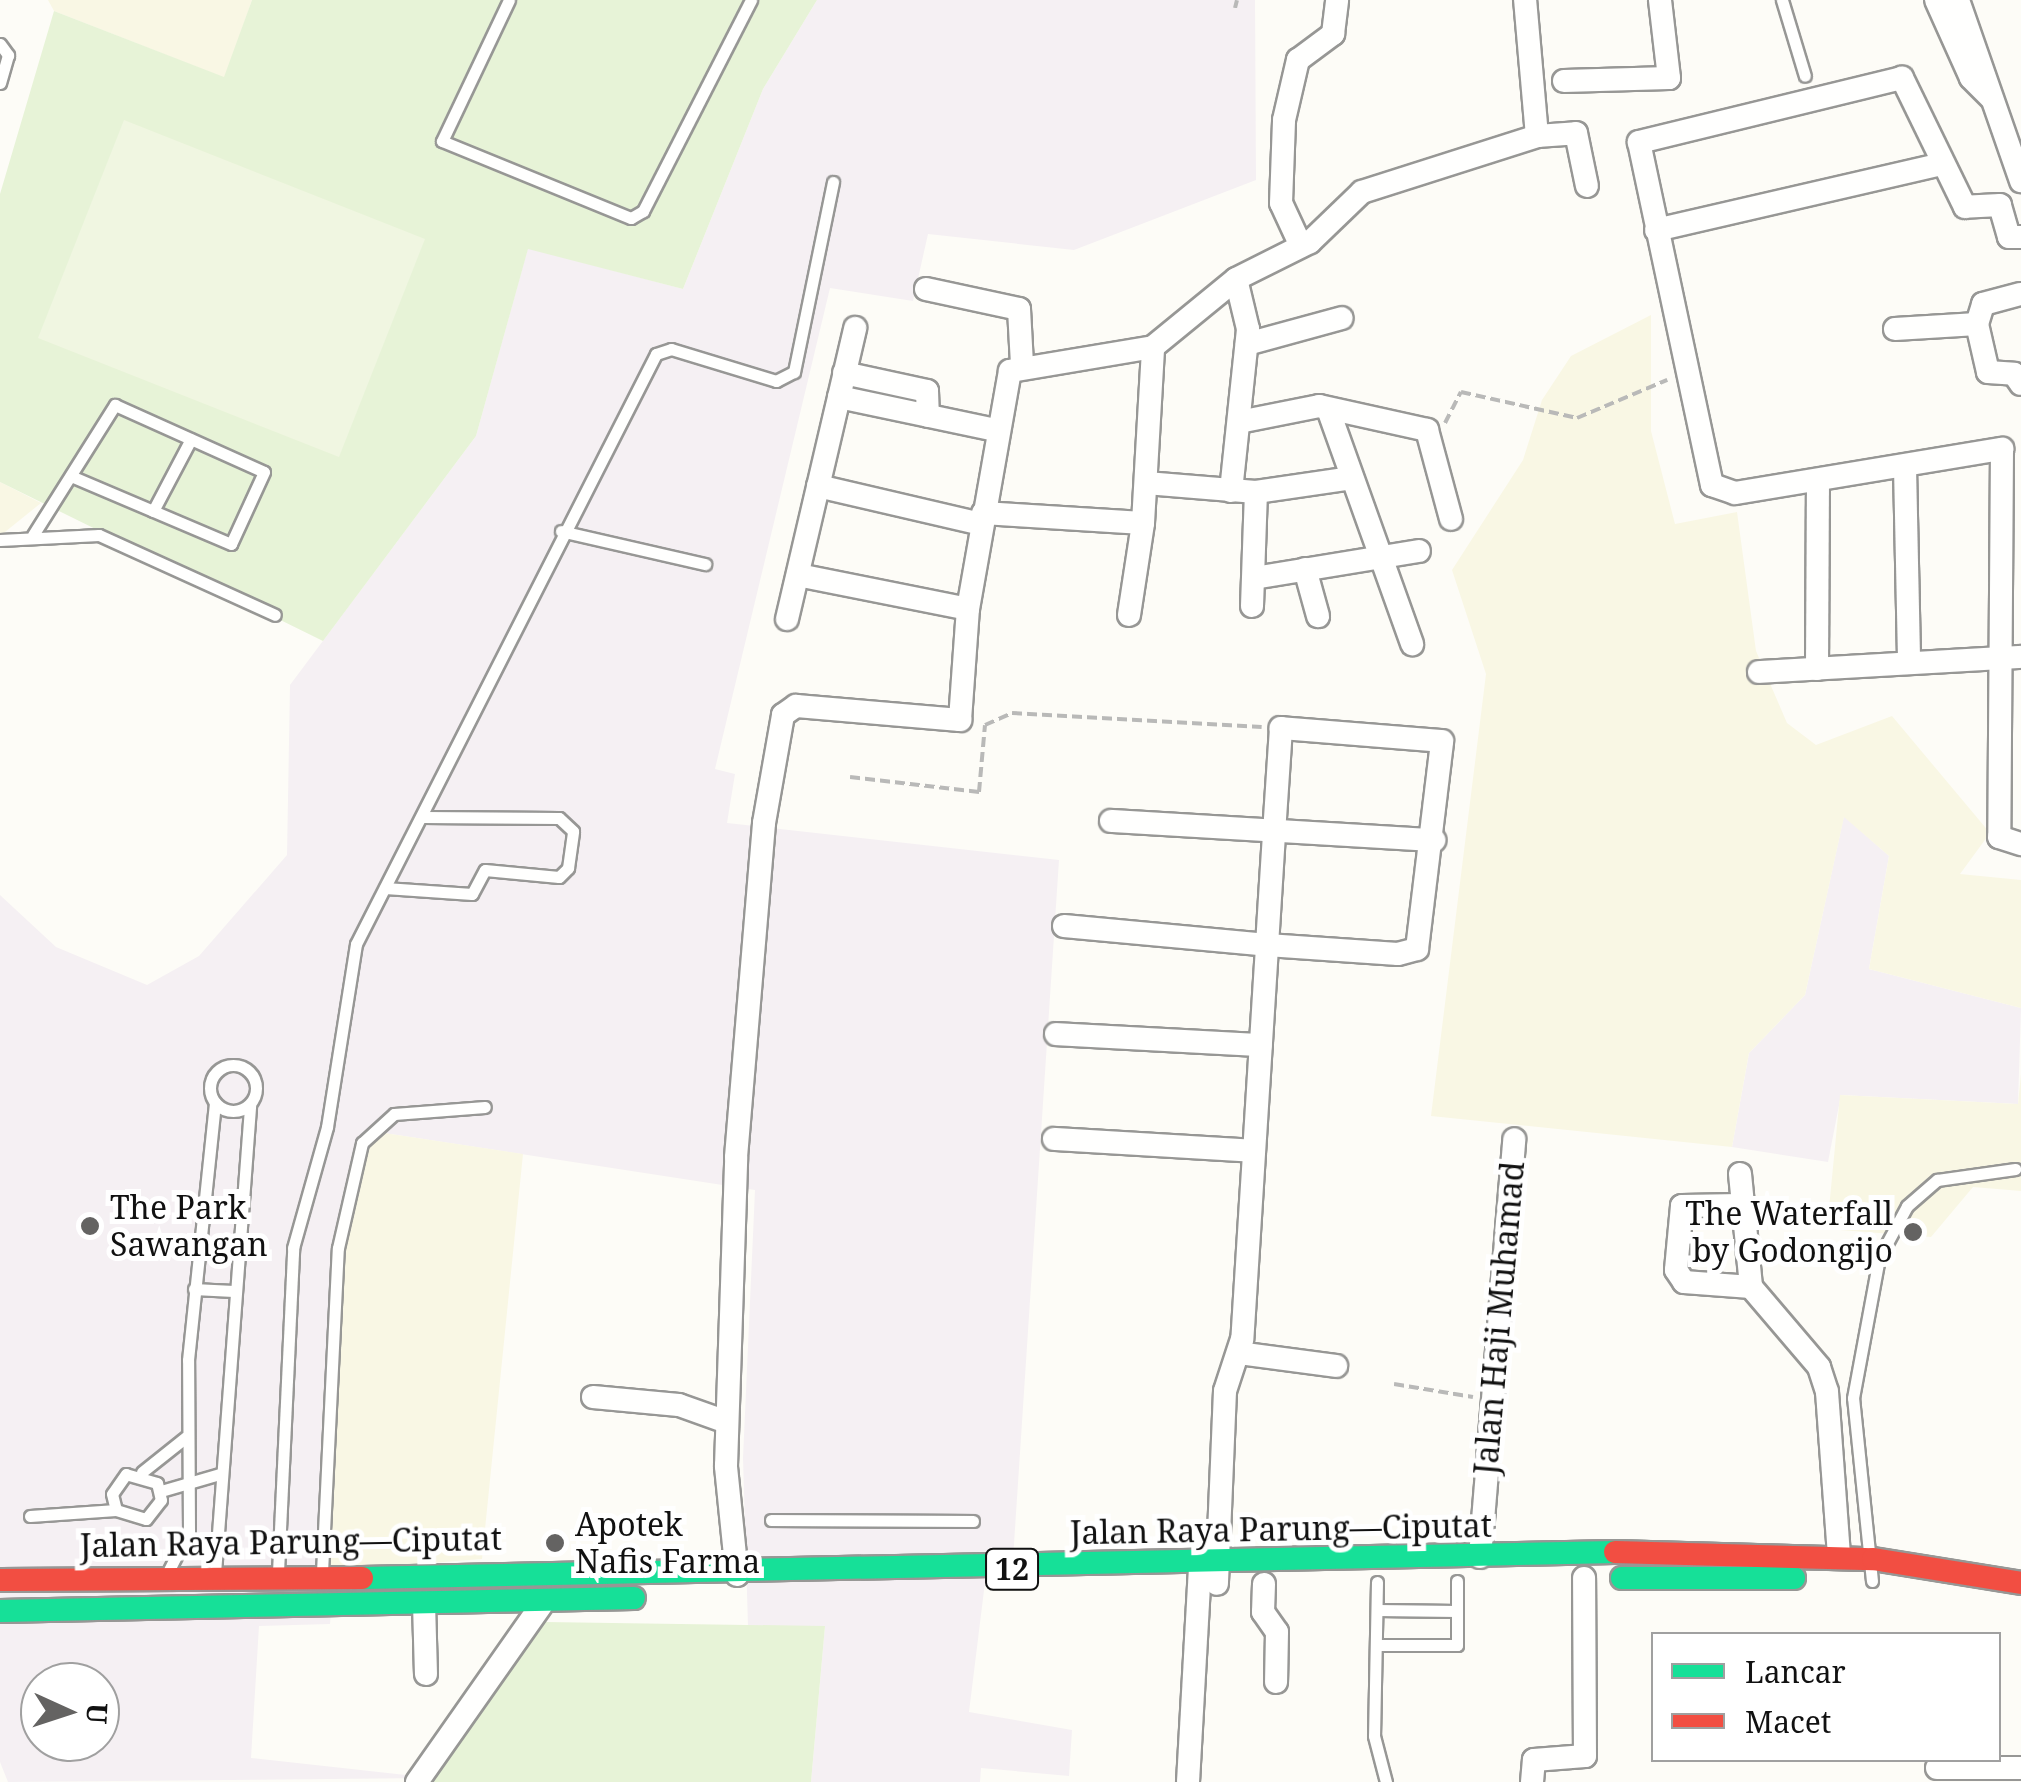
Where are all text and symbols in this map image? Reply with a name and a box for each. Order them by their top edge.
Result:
street label: Jalan Haji Muhamad [1466,1160,1532,1476]
place label: The Park Sawangan [110,1189,268,1264]
place label: The Waterfall by Godongijo [1685,1195,1893,1270]
marker: The Park Sawangan [79,1215,101,1237]
marker: The Waterfall by Godongijo [1902,1221,1924,1243]
place label: Apotek Nafis Farma [575,1506,760,1581]
street label: Jalan Raya Parung—Ciputat [1070,1506,1492,1552]
street label: Jalan Raya Parung—Ciputat [80,1519,502,1565]
marker: Apotek Nafis Farma [544,1532,566,1554]
road number: 12 [984,1544,1040,1594]
legend [1651,1632,2001,1762]
text: Lancar [1745,1651,1846,1692]
north arrow [20,1662,120,1762]
text: Macet [1745,1701,1831,1742]
text: U [78,1702,117,1725]

